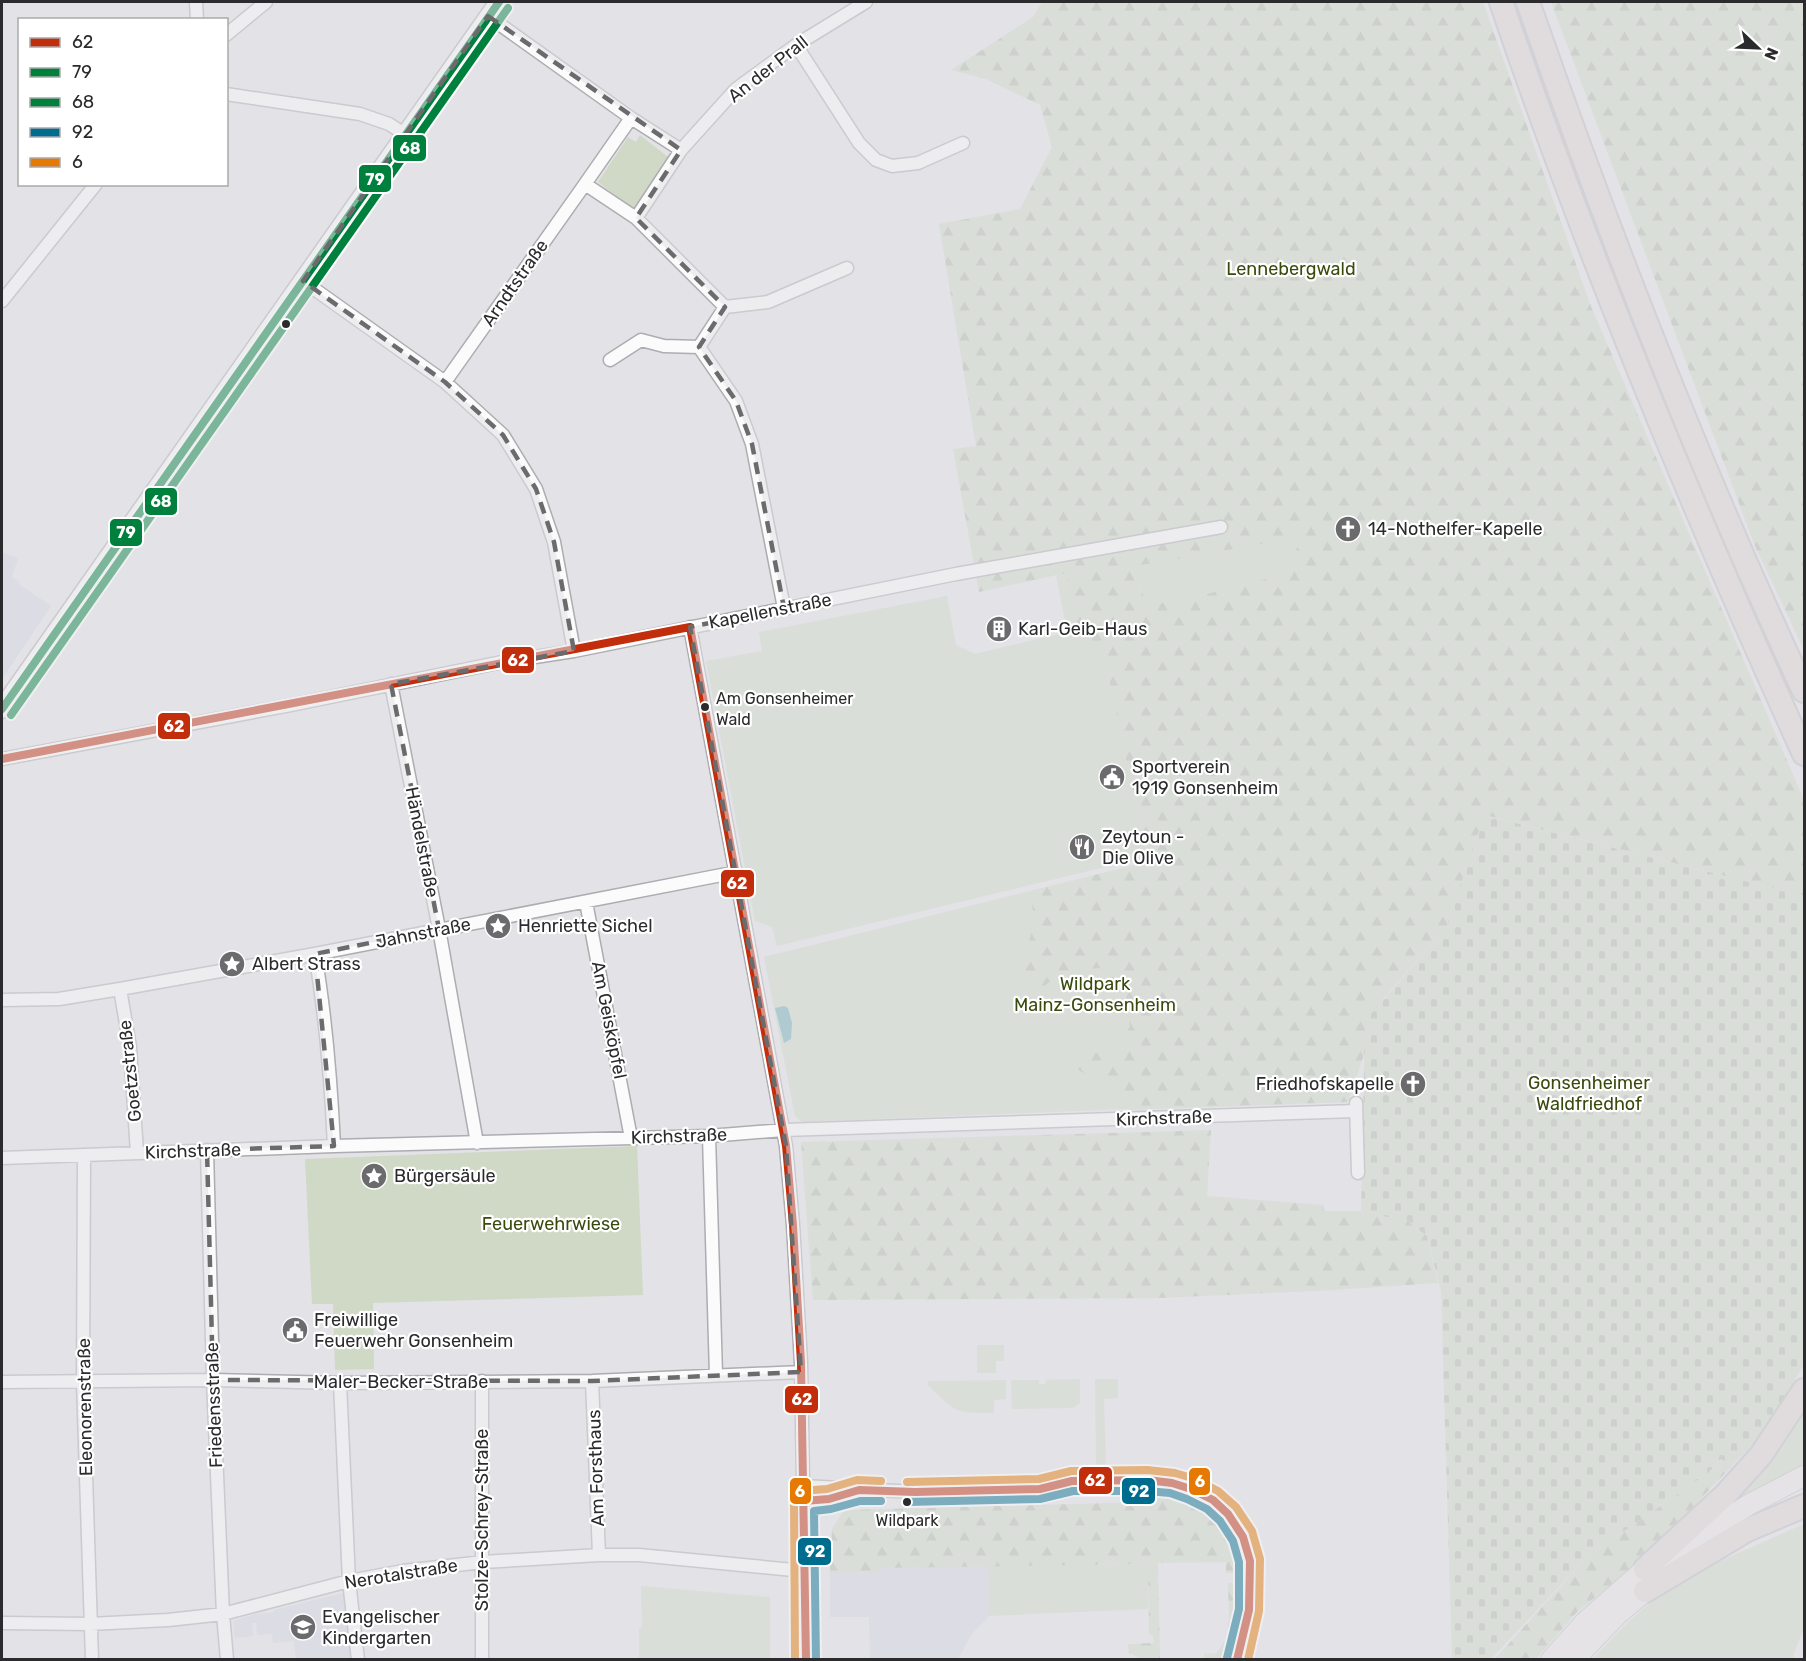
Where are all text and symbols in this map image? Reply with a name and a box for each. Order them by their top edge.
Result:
legend [18,18,228,186]
north arrow [1728,18,1788,78]
text: 62 [72,31,93,53]
street label: An der Prall [723,31,813,107]
text: N [1760,45,1782,63]
text: 79 [72,61,92,83]
text: 68 [72,91,94,113]
text: 92 [72,121,93,143]
line badge: 68 [392,134,427,162]
text: 68 [399,139,421,158]
text: 6 [72,151,83,173]
line badge: 79 [358,164,392,193]
text: 79 [365,170,385,189]
street label: Arndtstraße [477,235,553,331]
park label: Lennebergwald [1226,258,1356,280]
unlabelled marker [280,318,292,330]
line badge: 68 [144,487,178,516]
text: 68 [150,492,172,511]
church icon: 14-Nothelfer-Kapelle [1333,514,1363,544]
line badge: 79 [109,518,143,547]
place label: 14-Nothelfer-Kapelle [1368,518,1542,540]
text: 79 [116,523,136,542]
street label: Kapellenstraße [707,588,833,634]
building icon: Karl-Geib-Haus [984,614,1014,644]
place label: Karl-Geib-Haus [1018,618,1147,640]
line badge: 62 [501,646,535,674]
text: 62 [508,651,528,670]
place label: Am Gonsenheimer Wald [716,689,853,729]
marker: Am Gonsenheimer Wald [699,701,711,713]
line badge: 62 [157,712,191,740]
text: 62 [164,717,184,736]
place label: Sportverein 1919 Gonsenheim [1132,756,1278,799]
public building icon: Sportverein 1919 Gonsenheim [1097,762,1127,792]
street label: Händelstraße [400,785,444,899]
place label: Zeytoun - Die Olive [1102,826,1184,869]
restaurant icon: Zeytoun - Die Olive [1067,832,1097,862]
line badge: 62 [720,869,755,898]
text: 62 [727,874,747,893]
place icon: Henriette Sichel [483,911,513,941]
street label: Jahnstraße [373,913,473,953]
place label: Henriette Sichel [518,915,653,937]
place icon: Albert Strass [217,949,247,979]
place label: Albert Strass [252,953,361,975]
street label: Am Geisköpfel [587,959,631,1081]
park label: Wildpark Mainz-Gonsenheim [1014,973,1176,1016]
street label: Goetzstraße [114,1019,146,1123]
church icon: Friedhofskapelle [1398,1069,1428,1099]
park label: Gonsenheimer Waldfriedhof [1528,1072,1650,1115]
place label: Friedhofskapelle [1256,1073,1394,1095]
street label: Kirchstraße [1116,1105,1212,1131]
street label: Kirchstraße [631,1123,727,1149]
street label: Kirchstraße [145,1138,241,1164]
place icon: Bürgersäule [359,1161,389,1191]
place label: Bürgersäule [394,1165,496,1187]
park label: Feuerwehrwiese [482,1213,620,1235]
place label: Freiwillige Feuerwehr Gonsenheim [314,1309,513,1352]
public building icon: Freiwillige Feuerwehr Gonsenheim [280,1315,310,1345]
street label: Eleonorenstraße [73,1338,97,1476]
street label: Friedensstraße [201,1342,227,1468]
street label: Maler-Becker-Straße [314,1371,488,1393]
line badge: 62 [784,1385,819,1414]
text: 62 [792,1390,812,1409]
street label: Am Forsthaus [583,1409,609,1527]
street label: Stolze-Schrey-Straße [471,1429,493,1611]
line badge: 62 [1078,1466,1113,1495]
line badge: 6 [1188,1467,1211,1496]
text: 62 [1085,1471,1105,1490]
text: 6 [1195,1472,1205,1491]
line badge: 6 [789,1477,812,1505]
line badge: 92 [1121,1477,1156,1505]
text: 6 [795,1482,805,1501]
text: 92 [1129,1482,1149,1501]
marker: Wildpark [901,1496,913,1508]
place label: Wildpark [876,1511,939,1530]
line badge: 92 [797,1537,832,1566]
text: 92 [805,1542,825,1561]
street label: Nerotalstraße [343,1554,459,1594]
place label: Evangelischer Kindergarten [322,1606,440,1649]
school or university icon: Evangelischer Kindergarten [288,1612,318,1642]

